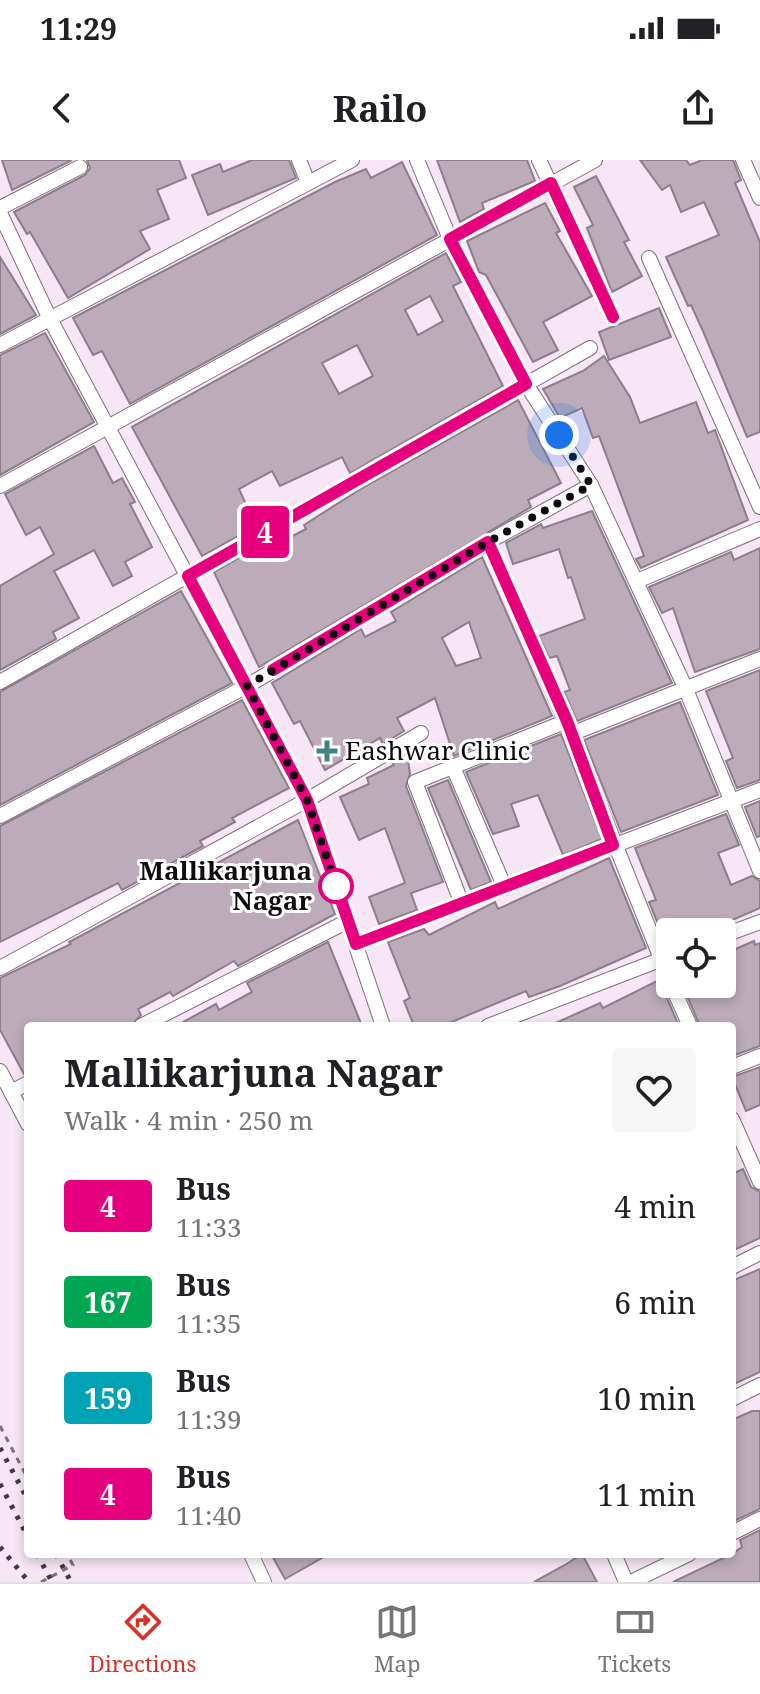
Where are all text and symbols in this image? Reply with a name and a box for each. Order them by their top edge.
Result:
text: 11:29 [40,8,117,49]
text: Railo [333,84,427,133]
icon: back [40,86,84,130]
icon: share [676,86,720,130]
your location [539,415,579,455]
line badge: 4 [239,506,291,558]
text: 4 [257,513,273,551]
place label: Eashwar Clinic [345,732,530,768]
marker: Eashwar Clinic [316,740,338,762]
place label: Mallikarjuna Nagar [139,852,312,918]
marker: Mallikarjuna Nagar [319,869,353,903]
map controls [656,918,736,998]
button: locate [656,918,736,998]
text: Mallikarjuna Nagar [64,1046,443,1098]
button: heart [612,1048,696,1132]
text: Walk · 4 min · 250 m [64,1102,313,1138]
text: Bus [176,1168,231,1209]
text: 4 min [614,1186,696,1227]
text: 4 [100,1187,116,1225]
text: 11:33 [176,1209,242,1245]
text: Bus [176,1264,231,1305]
text: 6 min [614,1282,696,1323]
text: 167 [84,1283,132,1321]
text: 11:35 [176,1305,242,1341]
text: Bus [176,1360,231,1401]
text: 10 min [597,1378,696,1419]
text: 159 [84,1379,132,1417]
text: 11:39 [176,1401,242,1437]
text: Bus [176,1456,231,1497]
text: 11 min [597,1474,696,1515]
text: 4 [100,1475,116,1513]
text: 11:40 [176,1497,242,1533]
tab: Directions [89,1600,196,1678]
tab: Map [374,1600,420,1678]
tab: Tickets [598,1600,671,1678]

